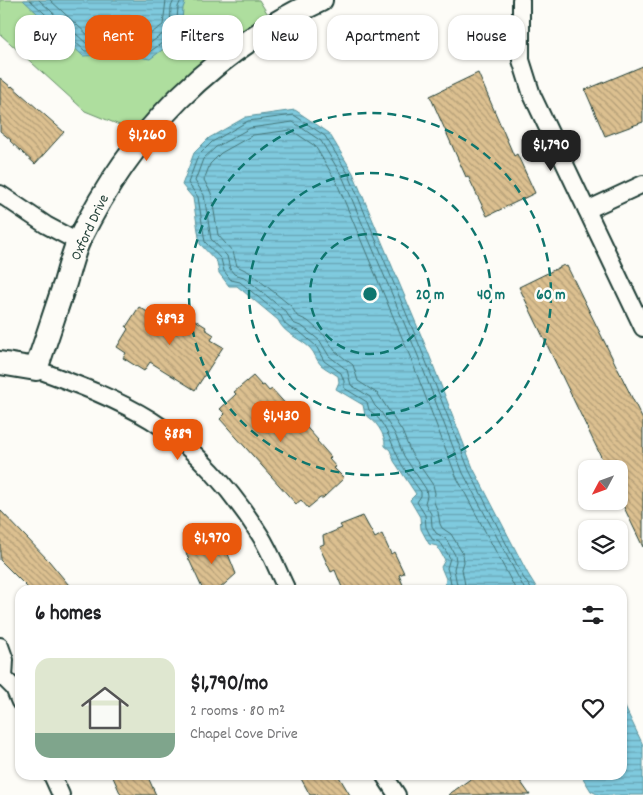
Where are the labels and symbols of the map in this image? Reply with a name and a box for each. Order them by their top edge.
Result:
pin: $1,260 [106,120,188,162]
pin: $1,790 [510,130,592,172]
street label: Oxford Drive [66,191,116,265]
centre of rings [361,285,379,303]
text: 20 m [416,285,444,307]
text: 40 m [477,285,505,307]
text: 60 m [536,285,566,307]
pin: $893 [140,304,200,346]
pin: $1,430 [240,400,322,443]
pin: $889 [148,418,208,461]
north arrow [578,460,628,510]
pin: $1,970 [171,522,253,565]

